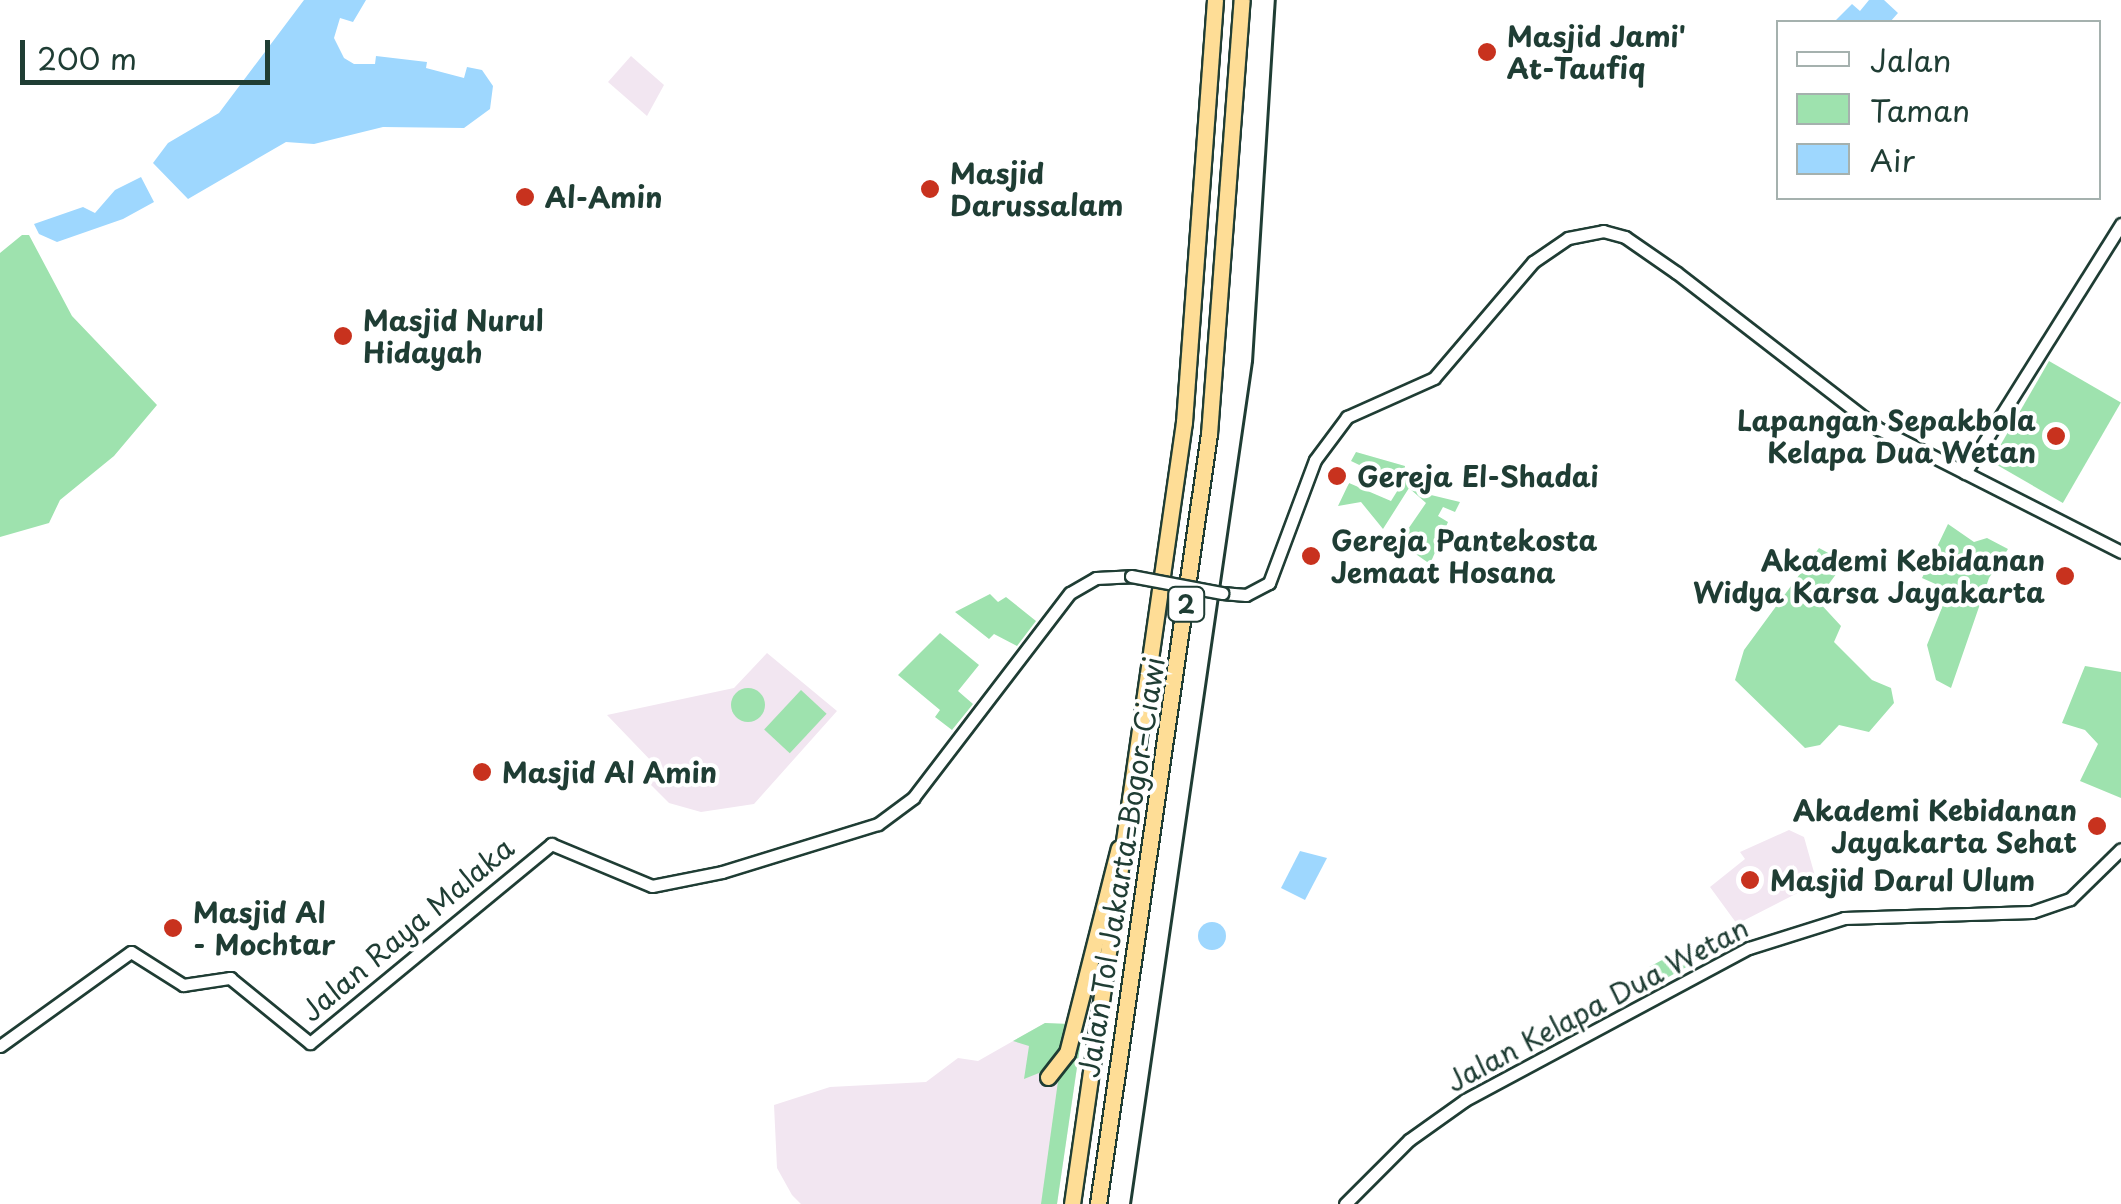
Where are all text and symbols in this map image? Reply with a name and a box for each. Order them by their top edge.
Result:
place label: Masjid Jami' At-Taufiq [1507,19,1687,85]
scale bar [25,20,275,82]
legend [1776,20,2101,200]
text: 200 m [37,35,137,80]
text: Jalan [1870,37,1951,82]
marker: Masjid Jami' At-Taufiq [1476,41,1498,63]
text: Taman [1870,87,1970,132]
text: Air [1870,137,1915,182]
place label: Masjid Darussalam [950,156,1123,222]
marker: Masjid Darussalam [919,178,941,200]
place label: Al-Amin [545,180,662,214]
marker: Al-Amin [514,186,536,208]
place label: Masjid Nurul Hidayah [363,303,544,369]
marker: Masjid Nurul Hidayah [332,325,354,347]
place label: Lapangan Sepakbola Kelapa Dua Wetan [1736,403,2036,469]
marker: Lapangan Sepakbola Kelapa Dua Wetan [2045,425,2067,447]
place label: Gereja El-Shadai [1357,459,1598,493]
marker: Gereja El-Shadai [1326,465,1348,487]
place label: Gereja Pantekosta Jemaat Hosana [1331,523,1597,589]
place label: Akademi Kebidanan Widya Karsa Jayakarta [1693,543,2045,609]
marker: Gereja Pantekosta Jemaat Hosana [1300,545,1322,567]
marker: Akademi Kebidanan Widya Karsa Jayakarta [2054,565,2076,587]
road number: 2 [1166,584,1206,624]
street label: Jalan Tol Jakarta–Bogor–Ciawi [1071,654,1171,1080]
place label: Masjid Al Amin [502,755,719,789]
marker: Masjid Al Amin [471,761,493,783]
place label: Akademi Kebidanan Jayakarta Sehat [1790,793,2077,859]
marker: Akademi Kebidanan Jayakarta Sehat [2086,815,2108,837]
street label: Jalan Raya Malaka [294,830,520,1028]
place label: Masjid Darul Ulum [1770,863,2035,897]
marker: Masjid Darul Ulum [1739,869,1761,891]
place label: Masjid Al - Mochtar [193,895,336,961]
street label: Jalan Kelapa Dua Wetan [1440,910,1754,1098]
marker: Masjid Al - Mochtar [162,917,184,939]

